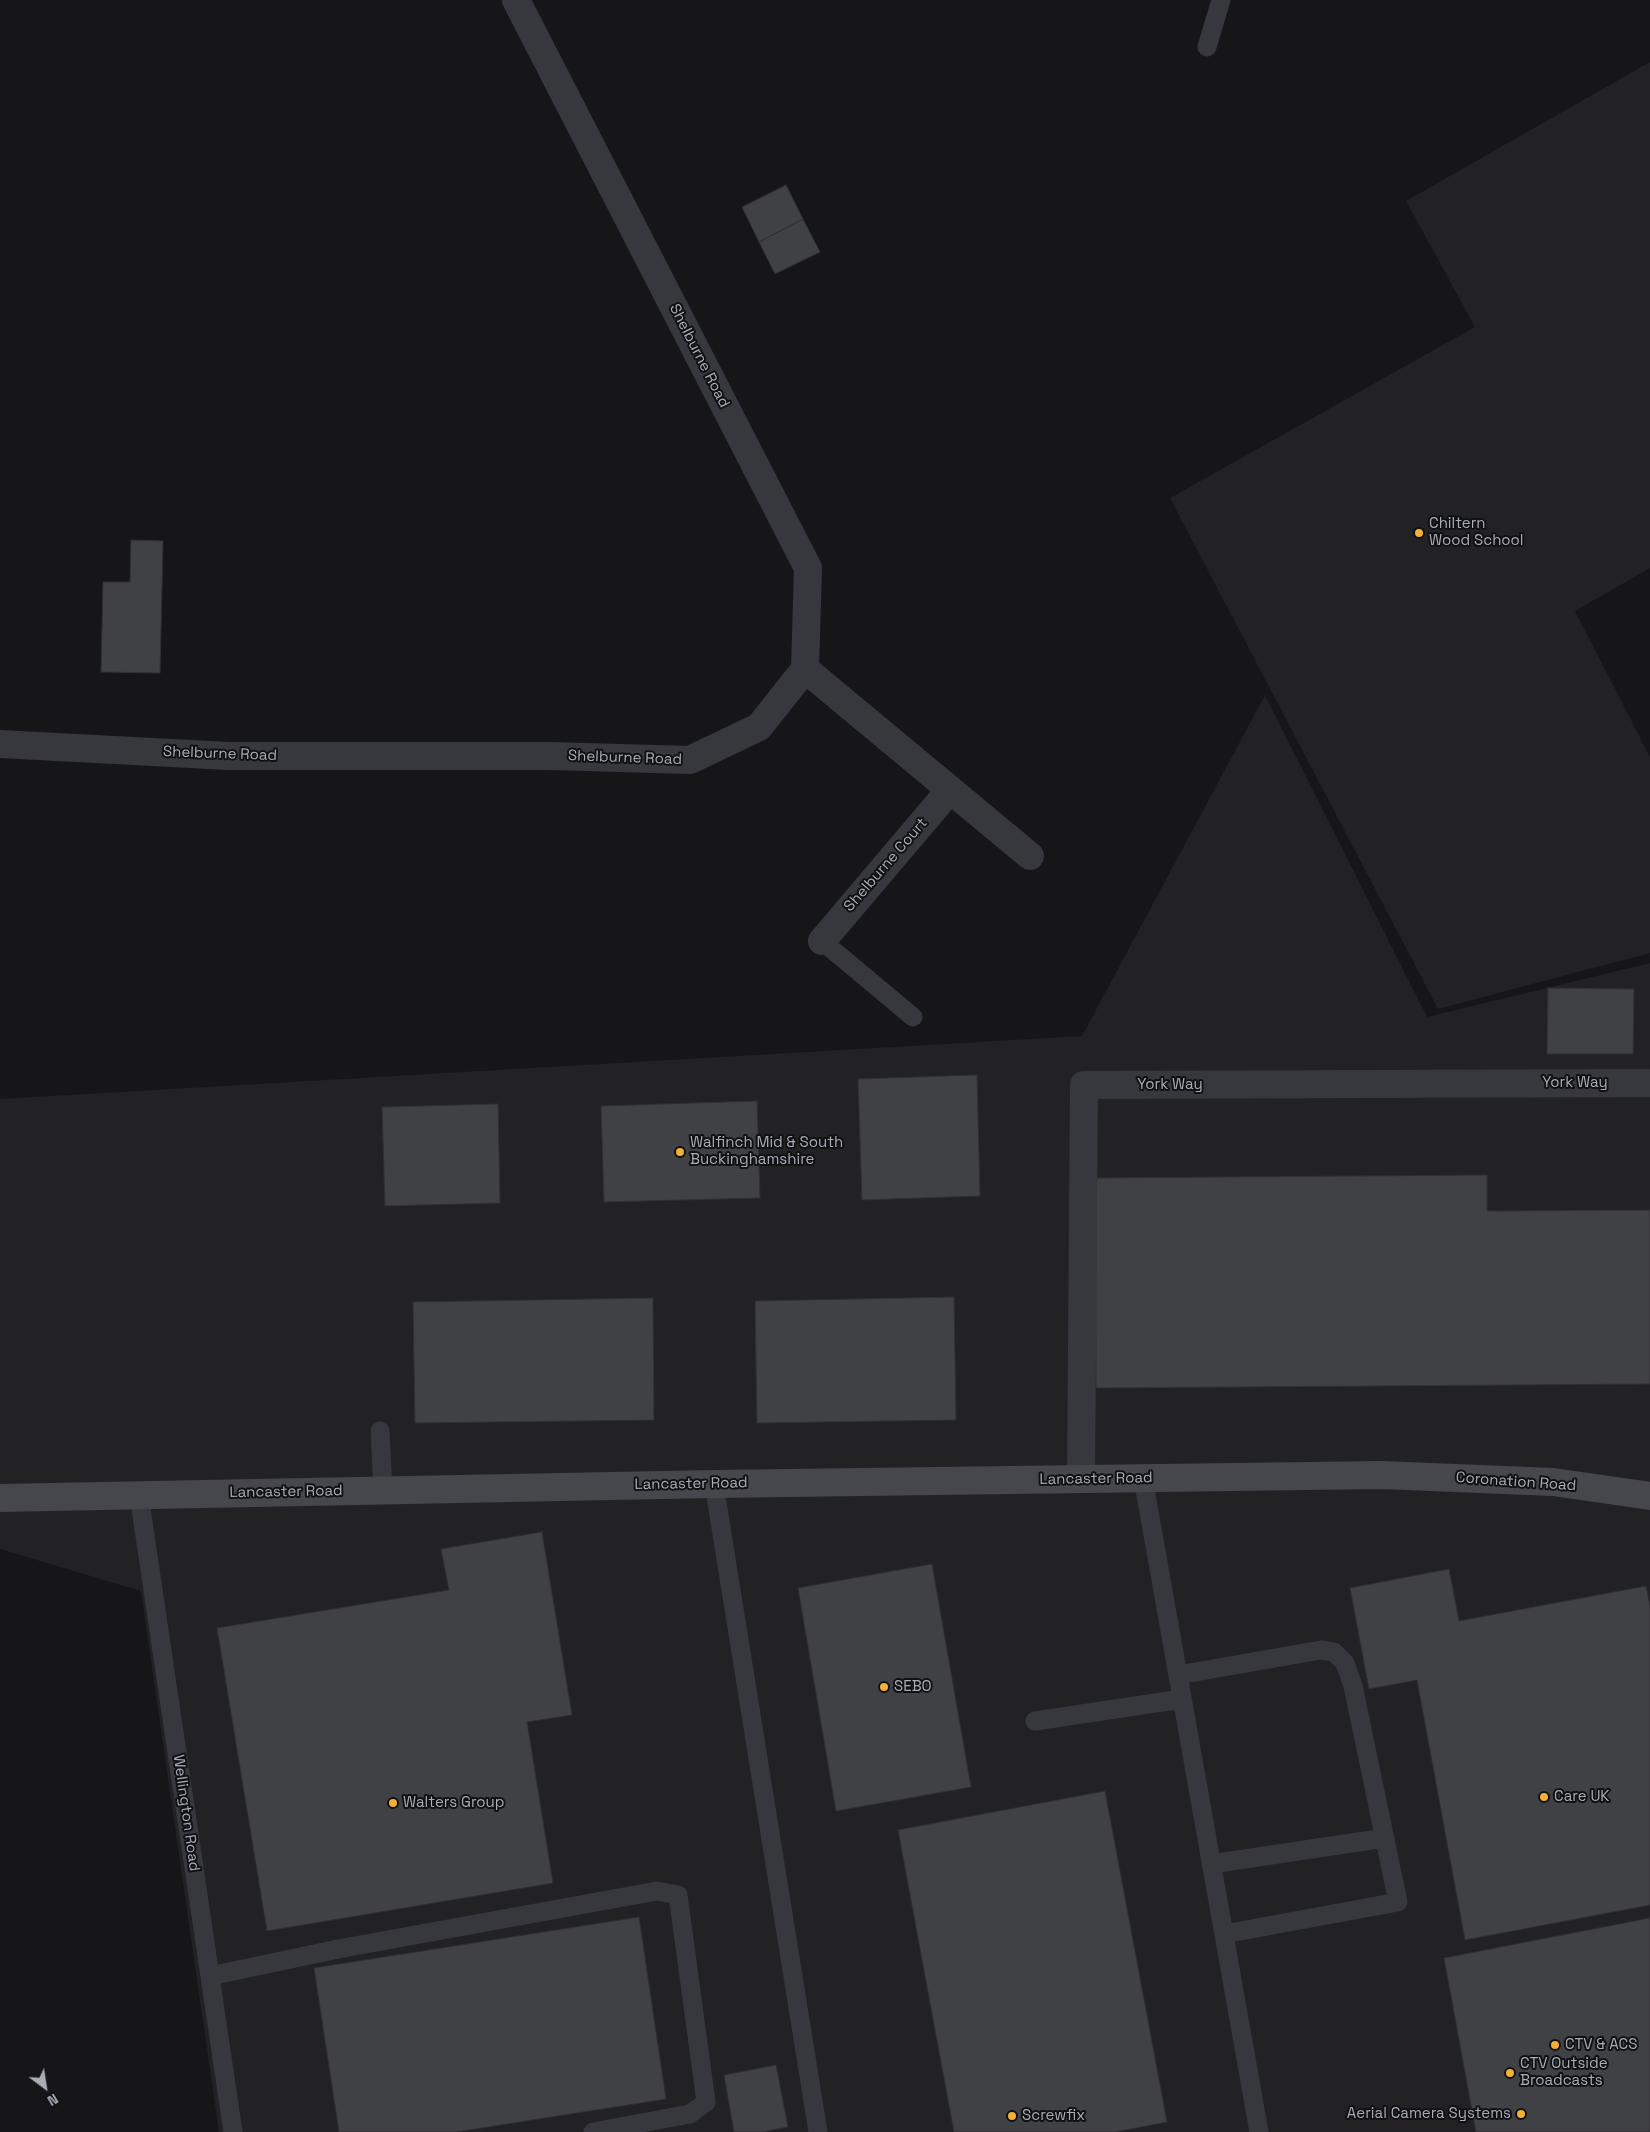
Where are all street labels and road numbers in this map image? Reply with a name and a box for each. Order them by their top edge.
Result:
street label: Shelburne Road [665,301,733,411]
street label: Shelburne Road [163,743,277,765]
street label: Shelburne Road [568,747,682,769]
street label: Shelburne Court [840,815,932,915]
street label: York Way [1542,1074,1608,1092]
street label: York Way [1137,1076,1203,1094]
street label: Lancaster Road [1039,1469,1153,1489]
street label: Coronation Road [1455,1469,1577,1495]
street label: Lancaster Road [634,1474,748,1494]
street label: Lancaster Road [229,1482,343,1502]
street label: Wellington Road [169,1754,203,1872]

